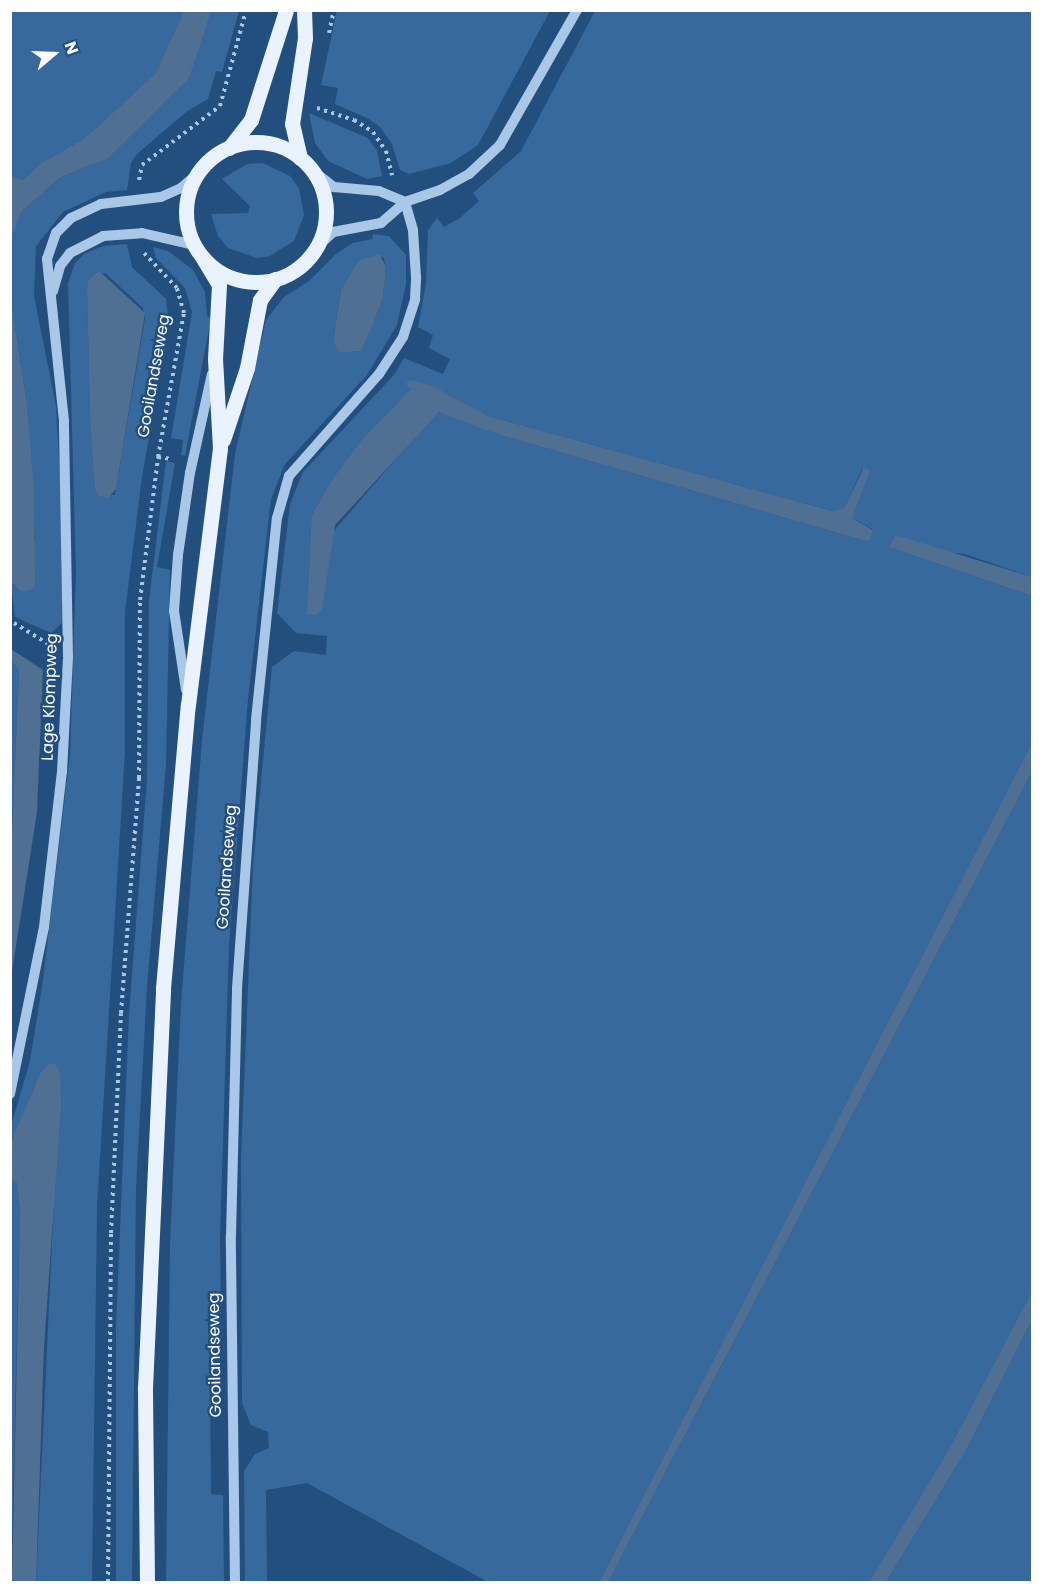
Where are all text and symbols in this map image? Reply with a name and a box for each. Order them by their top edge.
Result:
north arrow [24,24,84,84]
text: N [59,39,84,57]
street label: Gooilandseweg [134,313,174,439]
street label: Lage Klompweg [38,633,62,761]
street label: Gooilandseweg [213,804,241,930]
street label: Gooilandseweg [204,1292,226,1418]

